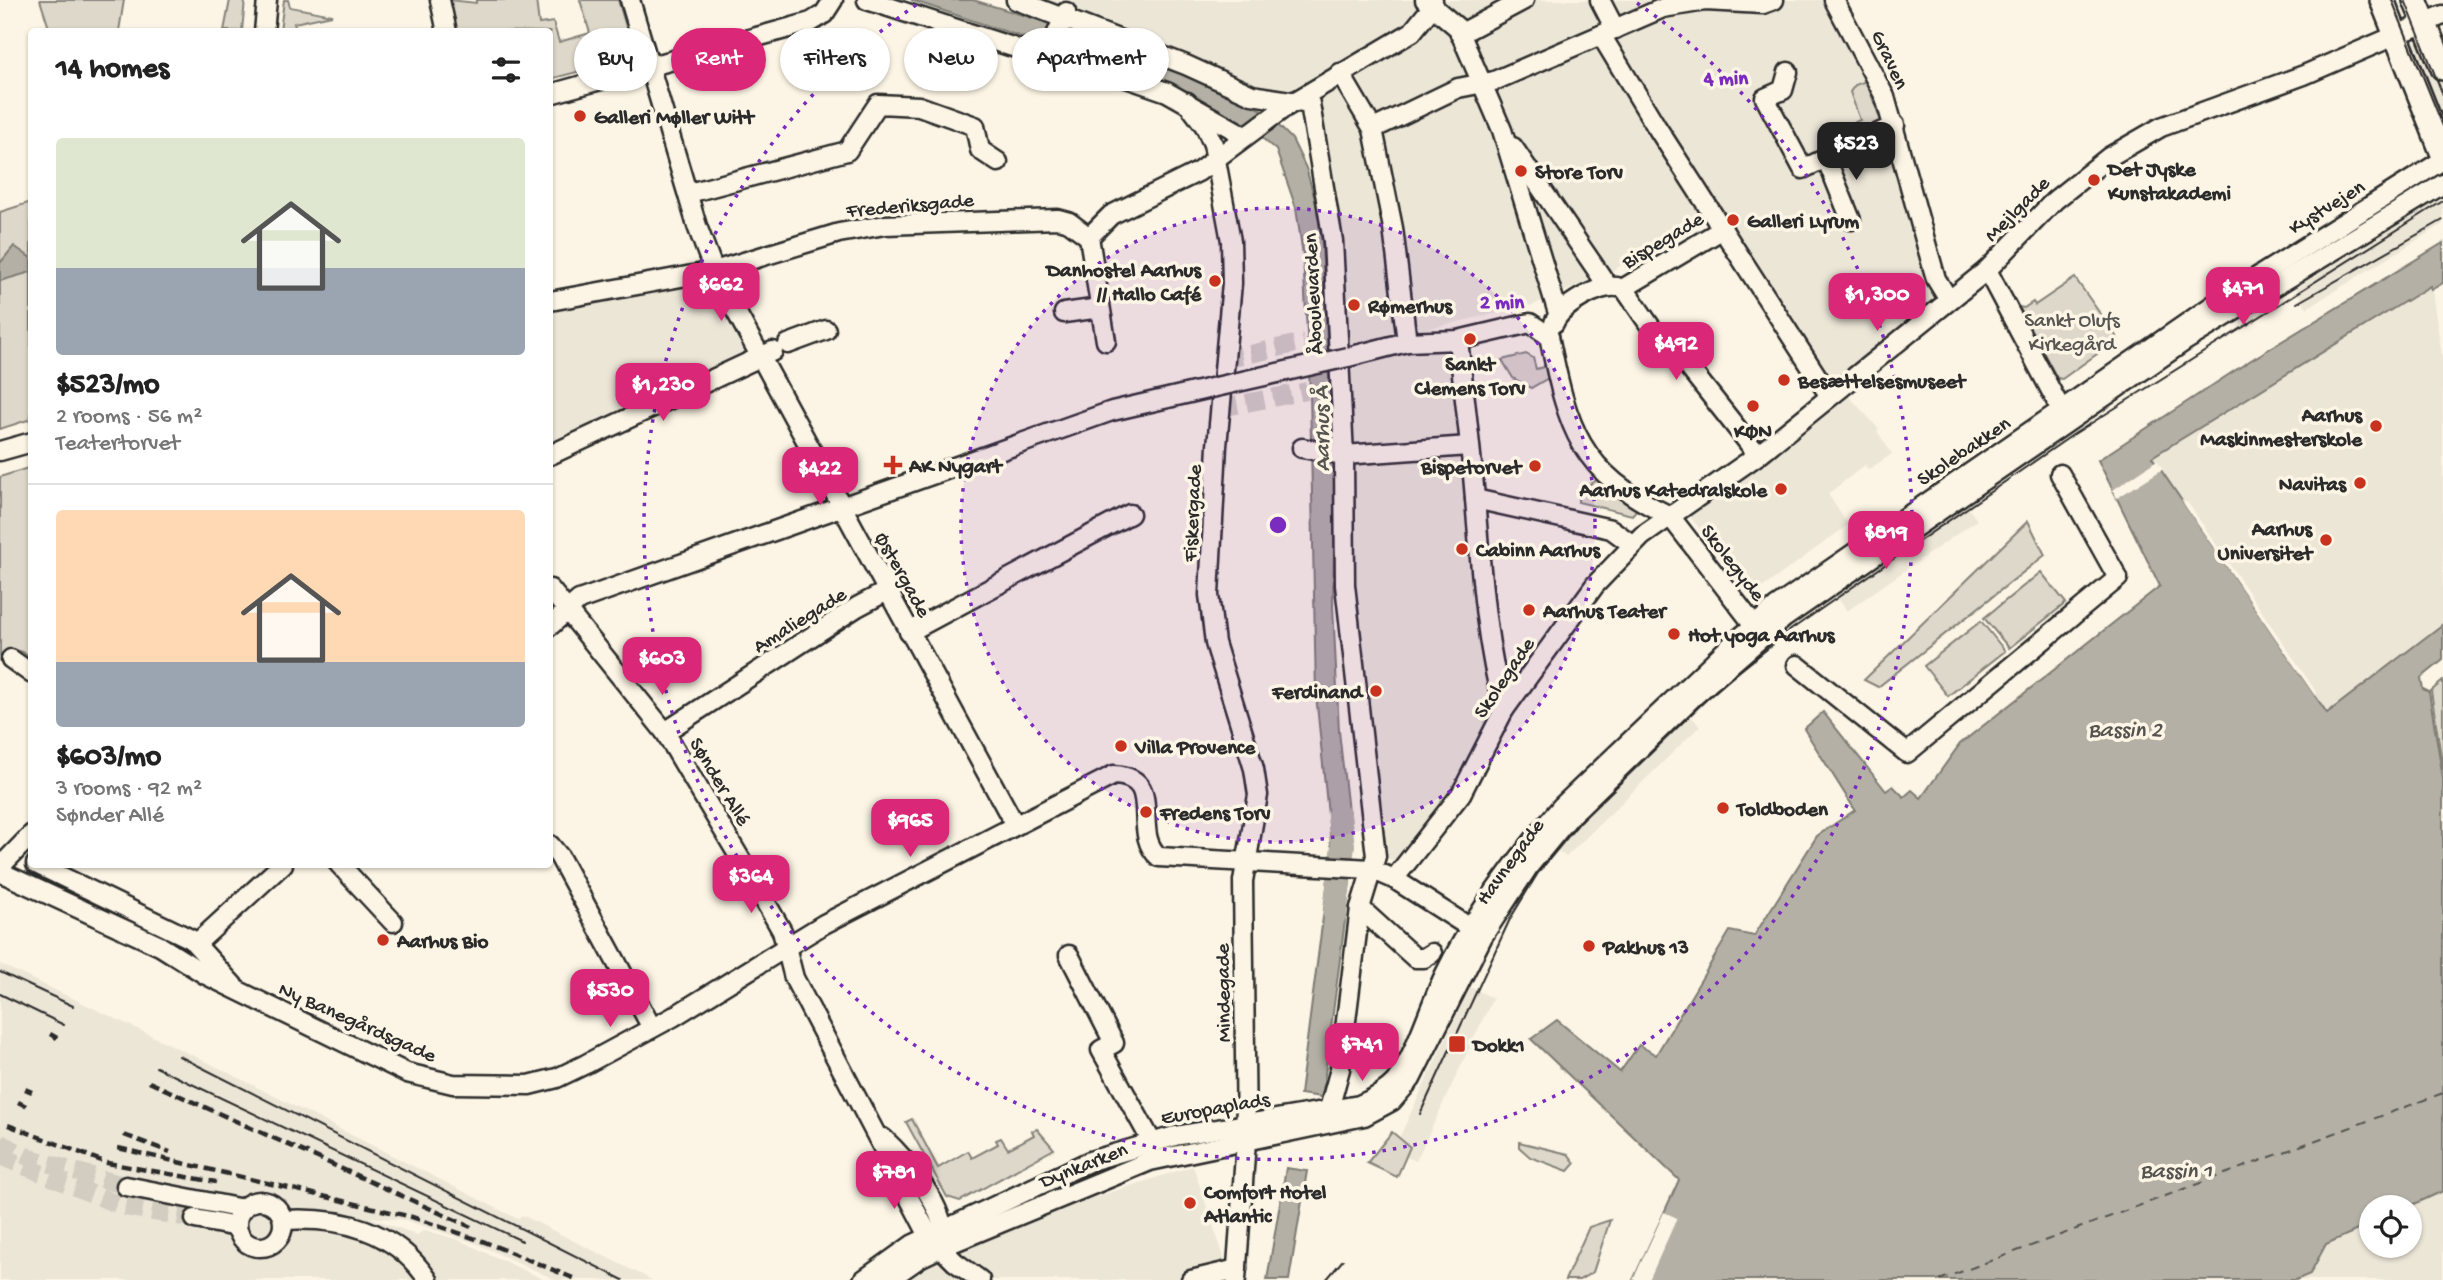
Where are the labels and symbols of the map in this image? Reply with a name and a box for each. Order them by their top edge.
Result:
street label: Graven [1863,27,1912,94]
text: 4 min [1703,68,1749,93]
place label: Galleri Møller Witt [594,107,756,132]
marker: Galleri Møller Witt [572,108,588,124]
pin: $523 [1815,122,1897,182]
place label: Det Jyske Kunstakademi [2106,159,2231,208]
place label: Store Torv [1535,162,1624,187]
marker: Store Torv [1513,163,1529,179]
street label: Mejlgade [1980,172,2057,249]
marker: Det Jyske Kunstakademi [2086,172,2102,188]
street label: Kystvejen [2285,176,2371,242]
street label: Frederiksgade [844,189,976,226]
street label: Bispegade [1618,207,1710,277]
place label: Galleri Lyrum [1747,211,1859,236]
marker: Galleri Lyrum [1725,212,1741,228]
street label: Åboulevarden [1298,233,1331,355]
place label: Danhostel Aarhus // Hallo Café [1044,260,1202,309]
pin: $662 [680,264,762,323]
pin: $471 [2202,268,2284,327]
marker: Danhostel Aarhus // Hallo Café [1207,273,1223,289]
pin: $1,300 [1820,274,1934,333]
text: 2 min [1480,292,1525,317]
place label: Rømerhus [1367,296,1453,321]
marker: Rømerhus [1346,297,1362,313]
park label: Sankt Olufs Kirkegård [2024,310,2121,359]
pin: $492 [1635,322,1717,382]
marker: Sankt Clemens Torv [1462,331,1478,347]
place label: Sankt Clemens Torv [1414,354,1526,403]
pin: $1,230 [606,364,720,423]
place label: Besættelsesmuseet [1797,371,1968,396]
marker: Besættelsesmuseet [1776,372,1792,388]
water label: Aarhus Å [1309,385,1338,472]
marker: KØN [1745,398,1761,414]
place label: Aarhus Maskinmesterskole [2200,405,2363,454]
street label: Skolebakken [1913,412,2017,493]
marker: Aarhus Maskinmesterskole [2368,418,2384,434]
place label: KØN [1733,421,1772,446]
pin: $422 [779,448,861,507]
marker: AK Nygart [883,455,903,475]
place label: AK Nygart [908,456,1004,481]
place label: Bispetorvet [1420,457,1523,482]
marker: Bispetorvet [1527,458,1543,474]
street label: Fiskergade [1179,463,1210,563]
place label: Navitas [2279,474,2347,499]
marker: Navitas [2352,475,2368,491]
place label: Aarhus Katedralskole [1579,480,1768,505]
marker: Aarhus Katedralskole [1773,481,1789,497]
pin: $819 [1845,512,1927,571]
centre of rings [1266,513,1290,537]
place label: Aarhus Universitet [2218,519,2314,568]
street label: Skolegyde [1693,521,1770,609]
street label: Østergade [867,529,935,624]
marker: Aarhus Universitet [2318,532,2334,548]
place label: Cabinn Aarhus [1475,540,1601,565]
marker: Cabinn Aarhus [1454,541,1470,557]
street label: Amaliegade [749,583,853,661]
place label: Aarhus Teater [1542,601,1668,626]
marker: Aarhus Teater [1521,602,1537,618]
place label: Hot yoga Aarhus [1688,625,1836,650]
marker: Hot yoga Aarhus [1666,626,1682,642]
street label: Skolegade [1470,633,1543,724]
pin: $603 [621,638,703,697]
place label: Ferdinand [1271,682,1365,707]
marker: Ferdinand [1368,683,1384,699]
water label: Bassin 2 [2088,718,2163,745]
street label: Sønder Allé [682,734,755,833]
place label: Villa Provence [1134,737,1256,762]
marker: Villa Provence [1113,738,1129,754]
place label: Toldboden [1735,799,1829,824]
pin: $965 [869,800,951,859]
marker: Toldboden [1715,800,1731,816]
place label: Fredens Torv [1159,803,1271,828]
marker: Fredens Torv [1138,804,1154,820]
street label: Havnegade [1472,814,1552,911]
pin: $364 [710,856,792,915]
place label: Aarhus Bio [396,931,489,956]
marker: Aarhus Bio [375,932,391,948]
place label: Pakhus 13 [1602,937,1689,962]
marker: Pakhus 13 [1581,938,1597,954]
street label: Mindegade [1212,942,1239,1043]
pin: $530 [569,970,651,1029]
street label: Ny Banegårdsgade [274,978,440,1071]
pin: $741 [1321,1024,1403,1083]
marker: Dokk1 [1447,1034,1467,1054]
place label: Dokk1 [1471,1035,1525,1060]
street label: Europaplads [1159,1088,1273,1132]
street label: Dynkarken [1035,1138,1132,1197]
pin: $781 [853,1152,935,1211]
water label: Bassin 1 [2140,1159,2213,1186]
place label: Comfort Hotel Atlantic [1203,1182,1327,1231]
marker: Comfort Hotel Atlantic [1182,1195,1198,1211]

